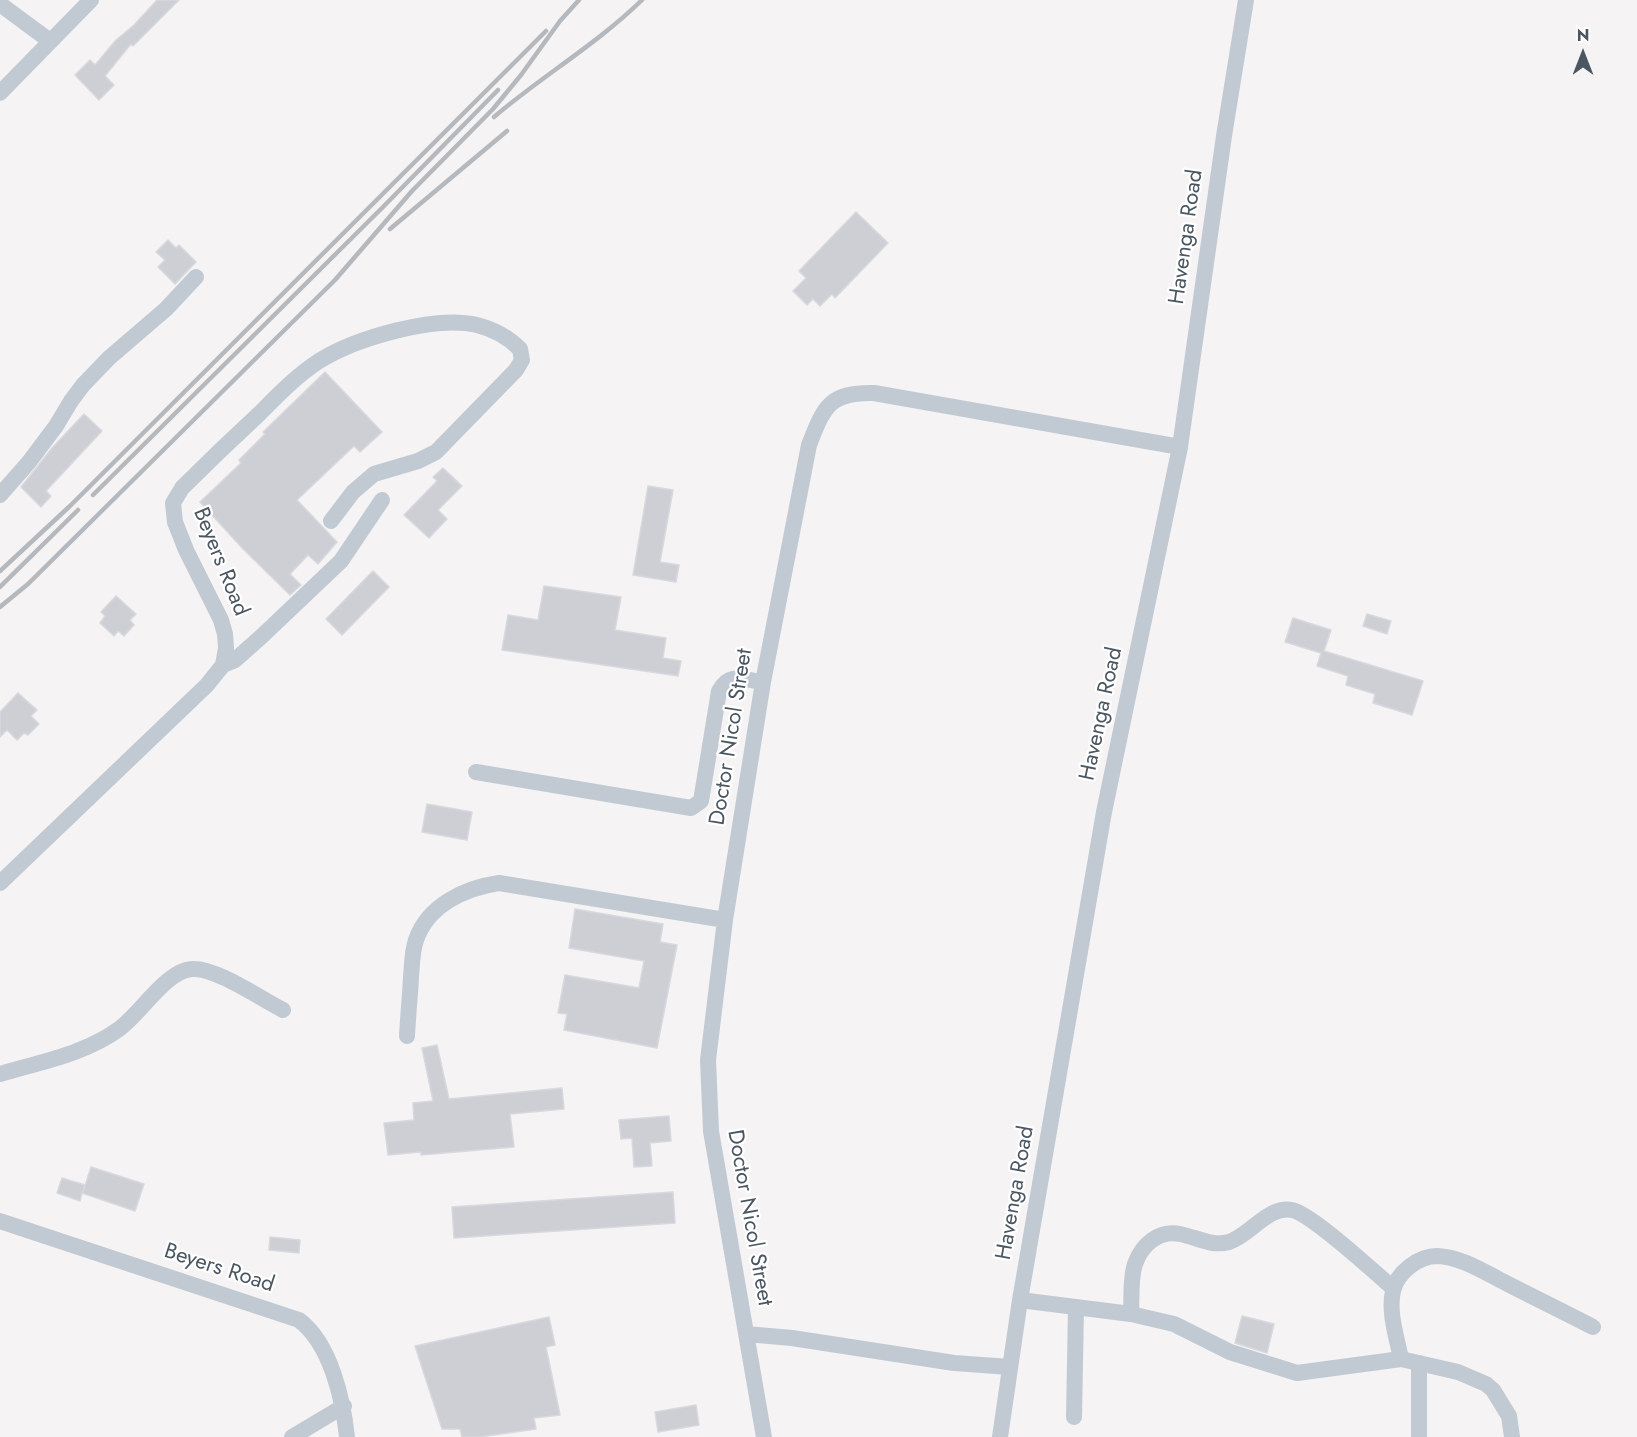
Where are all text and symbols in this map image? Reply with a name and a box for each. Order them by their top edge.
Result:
north arrow [1553,24,1613,84]
text: N [1577,24,1589,47]
street label: Havenga Road [1164,168,1210,306]
street label: Beyers Road [186,504,254,620]
street label: Havenga Road [1075,645,1129,783]
street label: Doctor Nicol Street [705,647,759,827]
street label: Havenga Road [991,1124,1041,1262]
street label: Doctor Nicol Street [721,1128,777,1308]
street label: Beyers Road [161,1239,277,1299]

